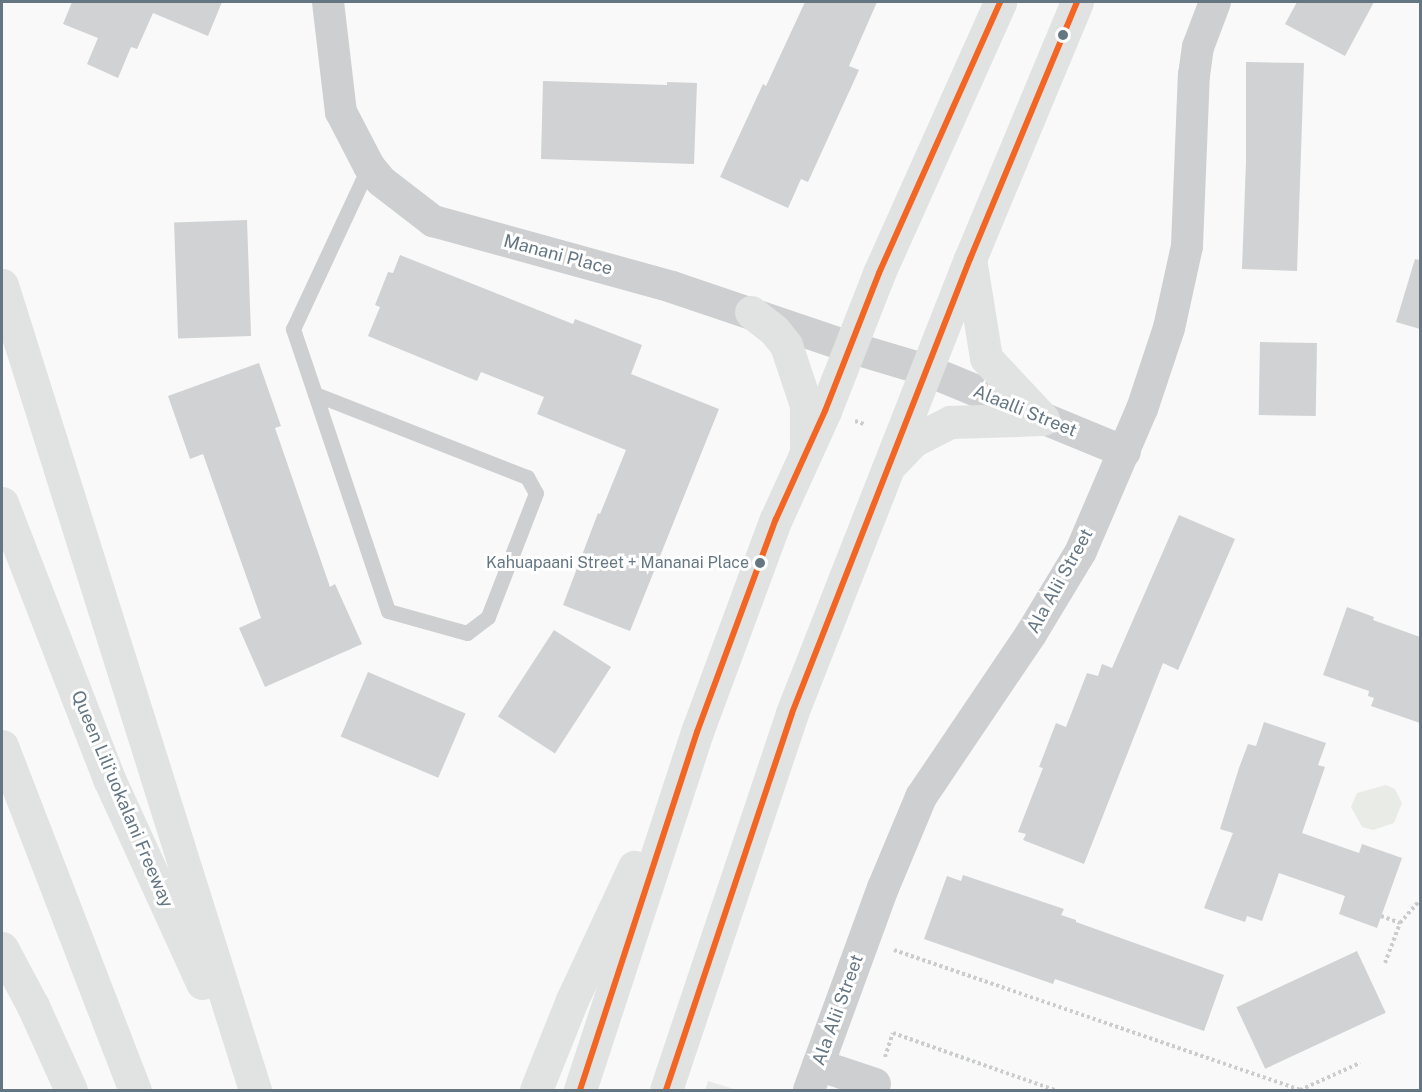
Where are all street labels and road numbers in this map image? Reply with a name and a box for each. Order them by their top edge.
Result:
street label: Manani Place [501,230,615,280]
street label: Alaalli Street [970,380,1080,442]
street label: Ala Alii Street [1022,525,1098,637]
street label: Queen Liliʻuokalani Freeway [66,687,178,911]
street label: Ala Alii Street [808,952,868,1068]

